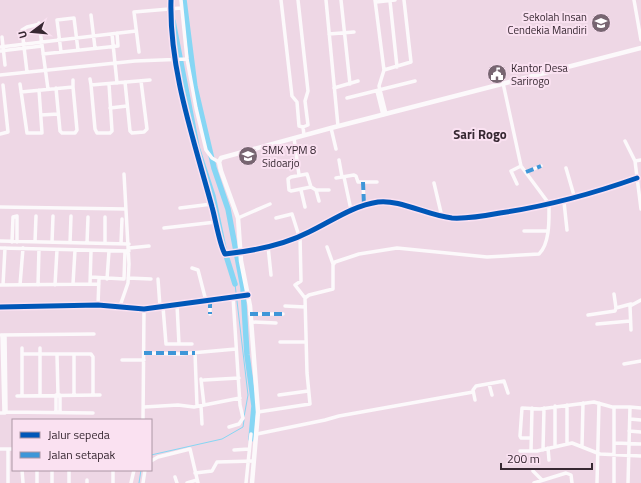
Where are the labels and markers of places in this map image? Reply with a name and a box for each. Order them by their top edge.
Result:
place label: Sekolah Insan Cendekia Mandiri [508,9,587,38]
school or university icon: Sekolah Insan Cendekia Mandiri [590,12,612,34]
place label: Kantor Desa Sarirogo [511,60,568,89]
public building icon: Kantor Desa Sarirogo [486,63,508,85]
place label: SMK YPM 8 Sidoarjo [262,142,316,171]
school or university icon: SMK YPM 8 Sidoarjo [237,145,259,167]

